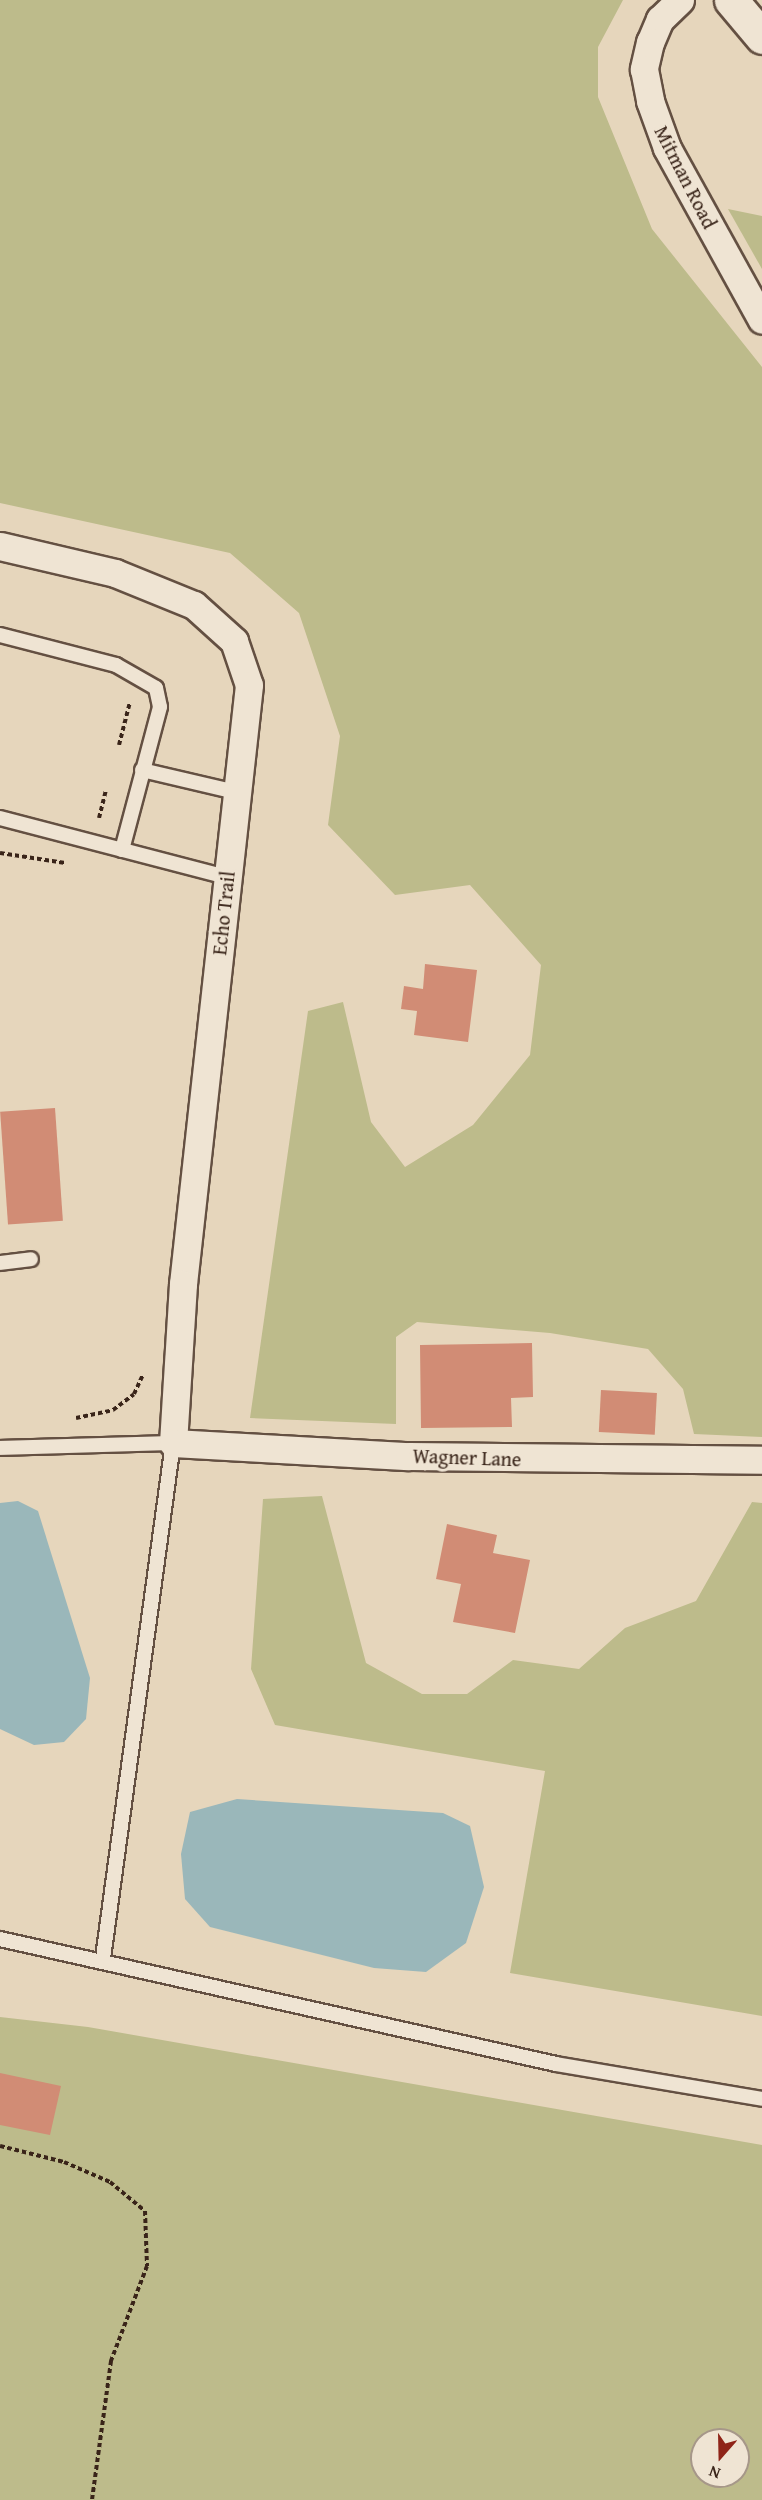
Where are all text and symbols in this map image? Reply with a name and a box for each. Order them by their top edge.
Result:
street label: Mitman Road [650,122,722,232]
street label: Echo Trail [207,870,239,956]
street label: Wagner Lane [412,1443,522,1471]
north arrow [690,2428,750,2488]
text: N [705,2460,724,2486]

